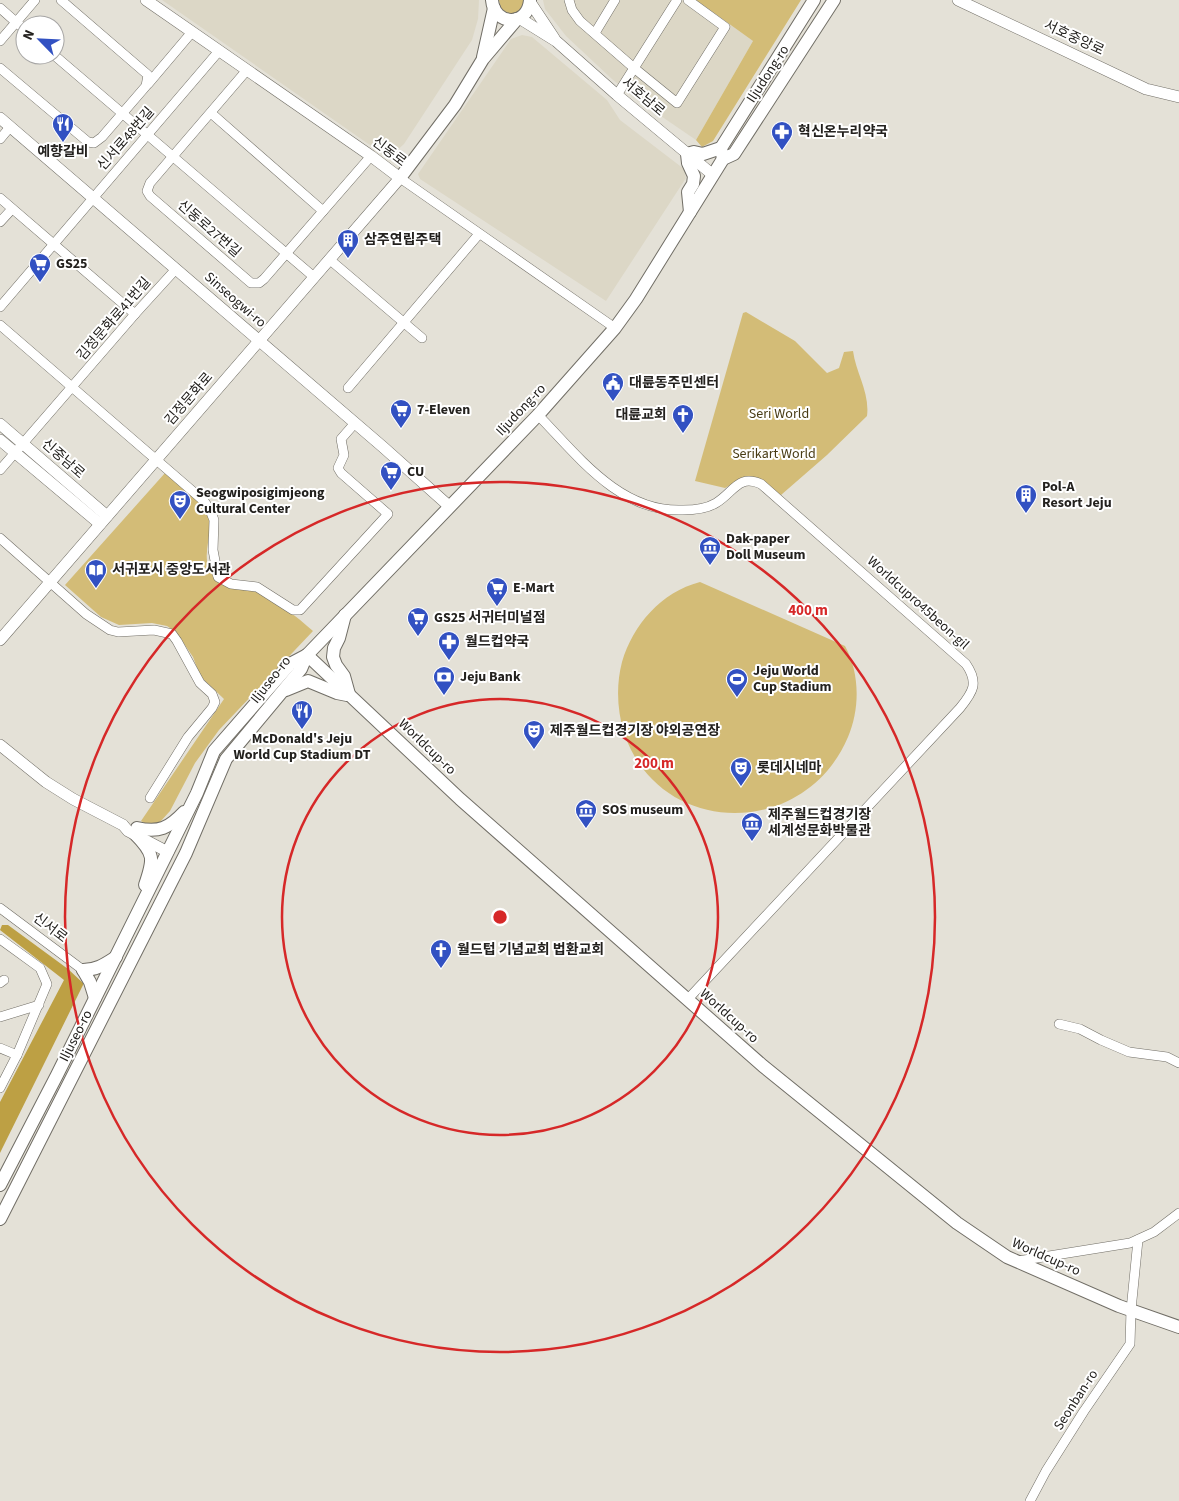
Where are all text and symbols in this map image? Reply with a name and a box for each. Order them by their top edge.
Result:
north arrow [15,15,65,65]
street label: 서호중앙로 [1041,15,1108,61]
text: N [18,27,40,43]
street label: Iljudong-ro [742,41,794,107]
street label: 서호남로 [617,73,669,121]
street label: 신서로48번길 [93,103,159,175]
restaurant icon: 예향갈비 [51,112,75,143]
pharmacy icon: 혁신온누리약국 [770,120,794,151]
place label: 혁신온누리약국 [798,122,888,142]
street label: 신동로 [368,132,411,172]
place label: 예향갈비 [37,142,89,162]
street label: 신동로27번길 [173,196,245,262]
building icon: 삼주연립주택 [336,228,360,259]
place label: 삼주연립주택 [364,230,441,250]
supermarket icon: GS25 [28,252,52,283]
place label: GS25 [56,254,88,274]
street label: Sinseogwi-ro [200,267,270,333]
street label: 김정문화로41번길 [72,273,156,365]
street label: 김정문화로 [160,368,218,430]
public building icon: 대륜동주민센터 [601,371,625,402]
place label: 대륜동주민센터 [629,373,719,393]
street label: Iljudong-ro [491,379,551,441]
supermarket icon: 7-Eleven [389,398,413,429]
place label: 7-Eleven [417,400,470,420]
church icon: 대륜교회 [671,403,695,434]
park label: Seri World [749,404,809,424]
place label: 대륜교회 [615,405,667,425]
street label: 신중남로 [37,435,89,484]
park label: Serikart World [732,444,816,464]
supermarket icon: CU [379,460,403,491]
place label: CU [407,462,424,482]
place label: Pol-A Resort Jeju [1042,477,1112,513]
place label: Seogwiposigimjeong Cultural Center [196,483,325,519]
building icon: Pol-A Resort Jeju [1014,483,1038,514]
theatre icon: Seogwiposigimjeong Cultural Center [168,489,192,520]
place label: Dak-paper Doll Museum [726,529,806,565]
museum icon: Dak-paper Doll Museum [698,535,722,566]
street label: Worldcupro45beon-gil [863,552,974,655]
library icon: 서귀포시 중앙도서관 [84,558,108,589]
place label: 서귀포시 중앙도서관 [112,560,231,580]
supermarket icon: E-Mart [485,576,509,607]
place label: E-Mart [513,578,555,598]
text: 400 m [788,600,828,621]
supermarket icon: GS25 서귀터미널점 [406,606,430,637]
place label: GS25 서귀터미널점 [434,608,546,628]
pharmacy icon: 월드컵약국 [437,630,461,661]
place label: 월드컵약국 [465,632,530,652]
street label: Iljuseo-ro [246,652,296,708]
place label: Jeju World Cup Stadium [753,661,831,697]
bank icon: Jeju Bank [432,665,456,696]
place label: Jeju Bank [460,667,521,687]
sports icon: Jeju World Cup Stadium [725,667,749,698]
restaurant icon: McDonald's Jeju World Cup Stadium DT [290,699,314,730]
street label: Worldcup-ro [394,714,460,780]
theatre icon: 제주월드컵경기장 야외공연장 [522,719,546,750]
place label: 제주월드컵경기장 야외공연장 [550,721,720,741]
place label: McDonald's Jeju World Cup Stadium DT [233,729,371,765]
text: 200 m [634,753,674,774]
theatre icon: 롯데시네마 [729,756,753,787]
place label: 롯데시네마 [757,758,822,778]
museum icon: SOS museum [574,798,598,829]
place label: SOS museum [602,800,683,820]
place label: 제주월드컵경기장 세계성문화박물관 [768,805,871,841]
museum icon: 제주월드컵경기장 세계성문화박물관 [740,811,764,842]
street label: 신서로 [29,908,72,948]
centre of rings [491,908,509,926]
church icon: 월드텁 기념교회 법환교회 [429,938,453,969]
place label: 월드텁 기념교회 법환교회 [457,940,604,960]
street label: Worldcup-ro [695,984,763,1048]
street label: Iljuseo-ro [54,1007,98,1065]
street label: Worldcup-ro [1008,1233,1084,1281]
street label: Seonban-ro [1049,1366,1103,1434]

